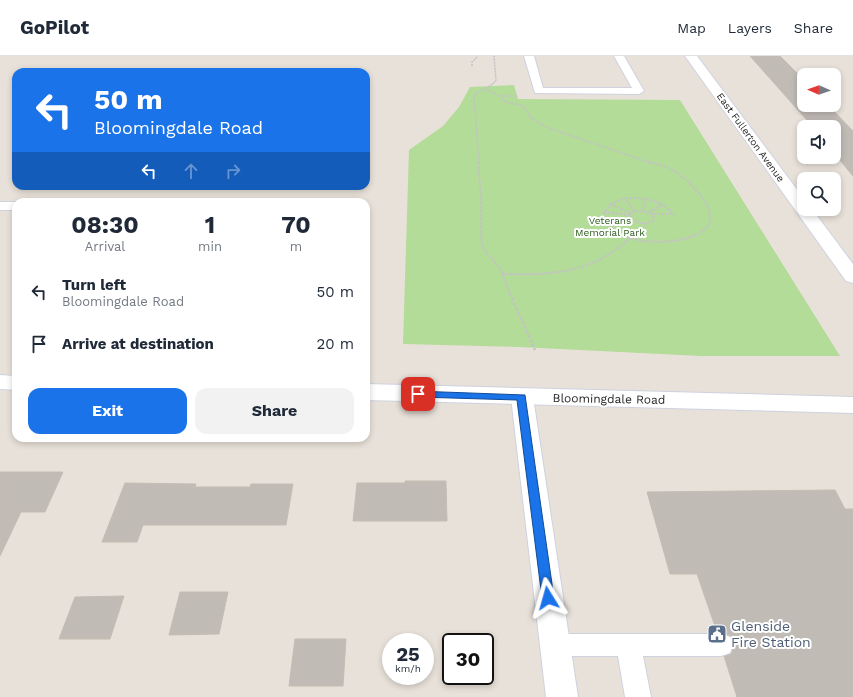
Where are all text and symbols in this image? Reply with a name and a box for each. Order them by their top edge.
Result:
text: GoPilot [20,16,89,39]
text: Map [677,20,706,36]
text: Layers [728,20,772,36]
text: Share [794,20,833,36]
north arrow [797,68,841,112]
map controls [797,68,841,216]
text: 50 m [94,83,163,116]
icon: left [28,84,80,136]
street label: East Fullerton Avenue [715,91,787,184]
text: Bloomingdale Road [94,117,263,138]
button: sound [797,120,841,164]
icon: left [138,160,160,182]
icon: ahead [180,160,202,182]
icon: right [222,160,244,182]
button: search [797,172,841,216]
text: 08:30 [71,211,139,239]
text: 1 [205,211,215,239]
text: 70 [281,211,311,239]
park label: Veterans Memorial Park [575,215,645,238]
text: Arrival [85,239,125,254]
text: min [198,239,222,254]
text: m [290,239,302,254]
text: Turn left [62,276,126,294]
icon: left [28,281,50,303]
text: 50 m [317,283,354,301]
text: Bloomingdale Road [62,294,184,309]
icon: arrive [28,333,50,355]
text: Arrive at destination [62,335,214,353]
text: 20 m [317,335,354,353]
pin [401,377,435,411]
icon: arrive [407,383,429,405]
button: Exit [28,388,187,434]
button: Share [195,388,354,434]
street label: Bloomingdale Road [553,391,665,407]
position arrow [527,577,569,619]
place label: Glenside Fire Station [731,618,811,650]
public building icon: Glenside Fire Station [706,623,728,645]
speed limit sign: 30 [442,633,494,685]
text: 25 [396,642,420,666]
text: km/h [395,663,421,674]

